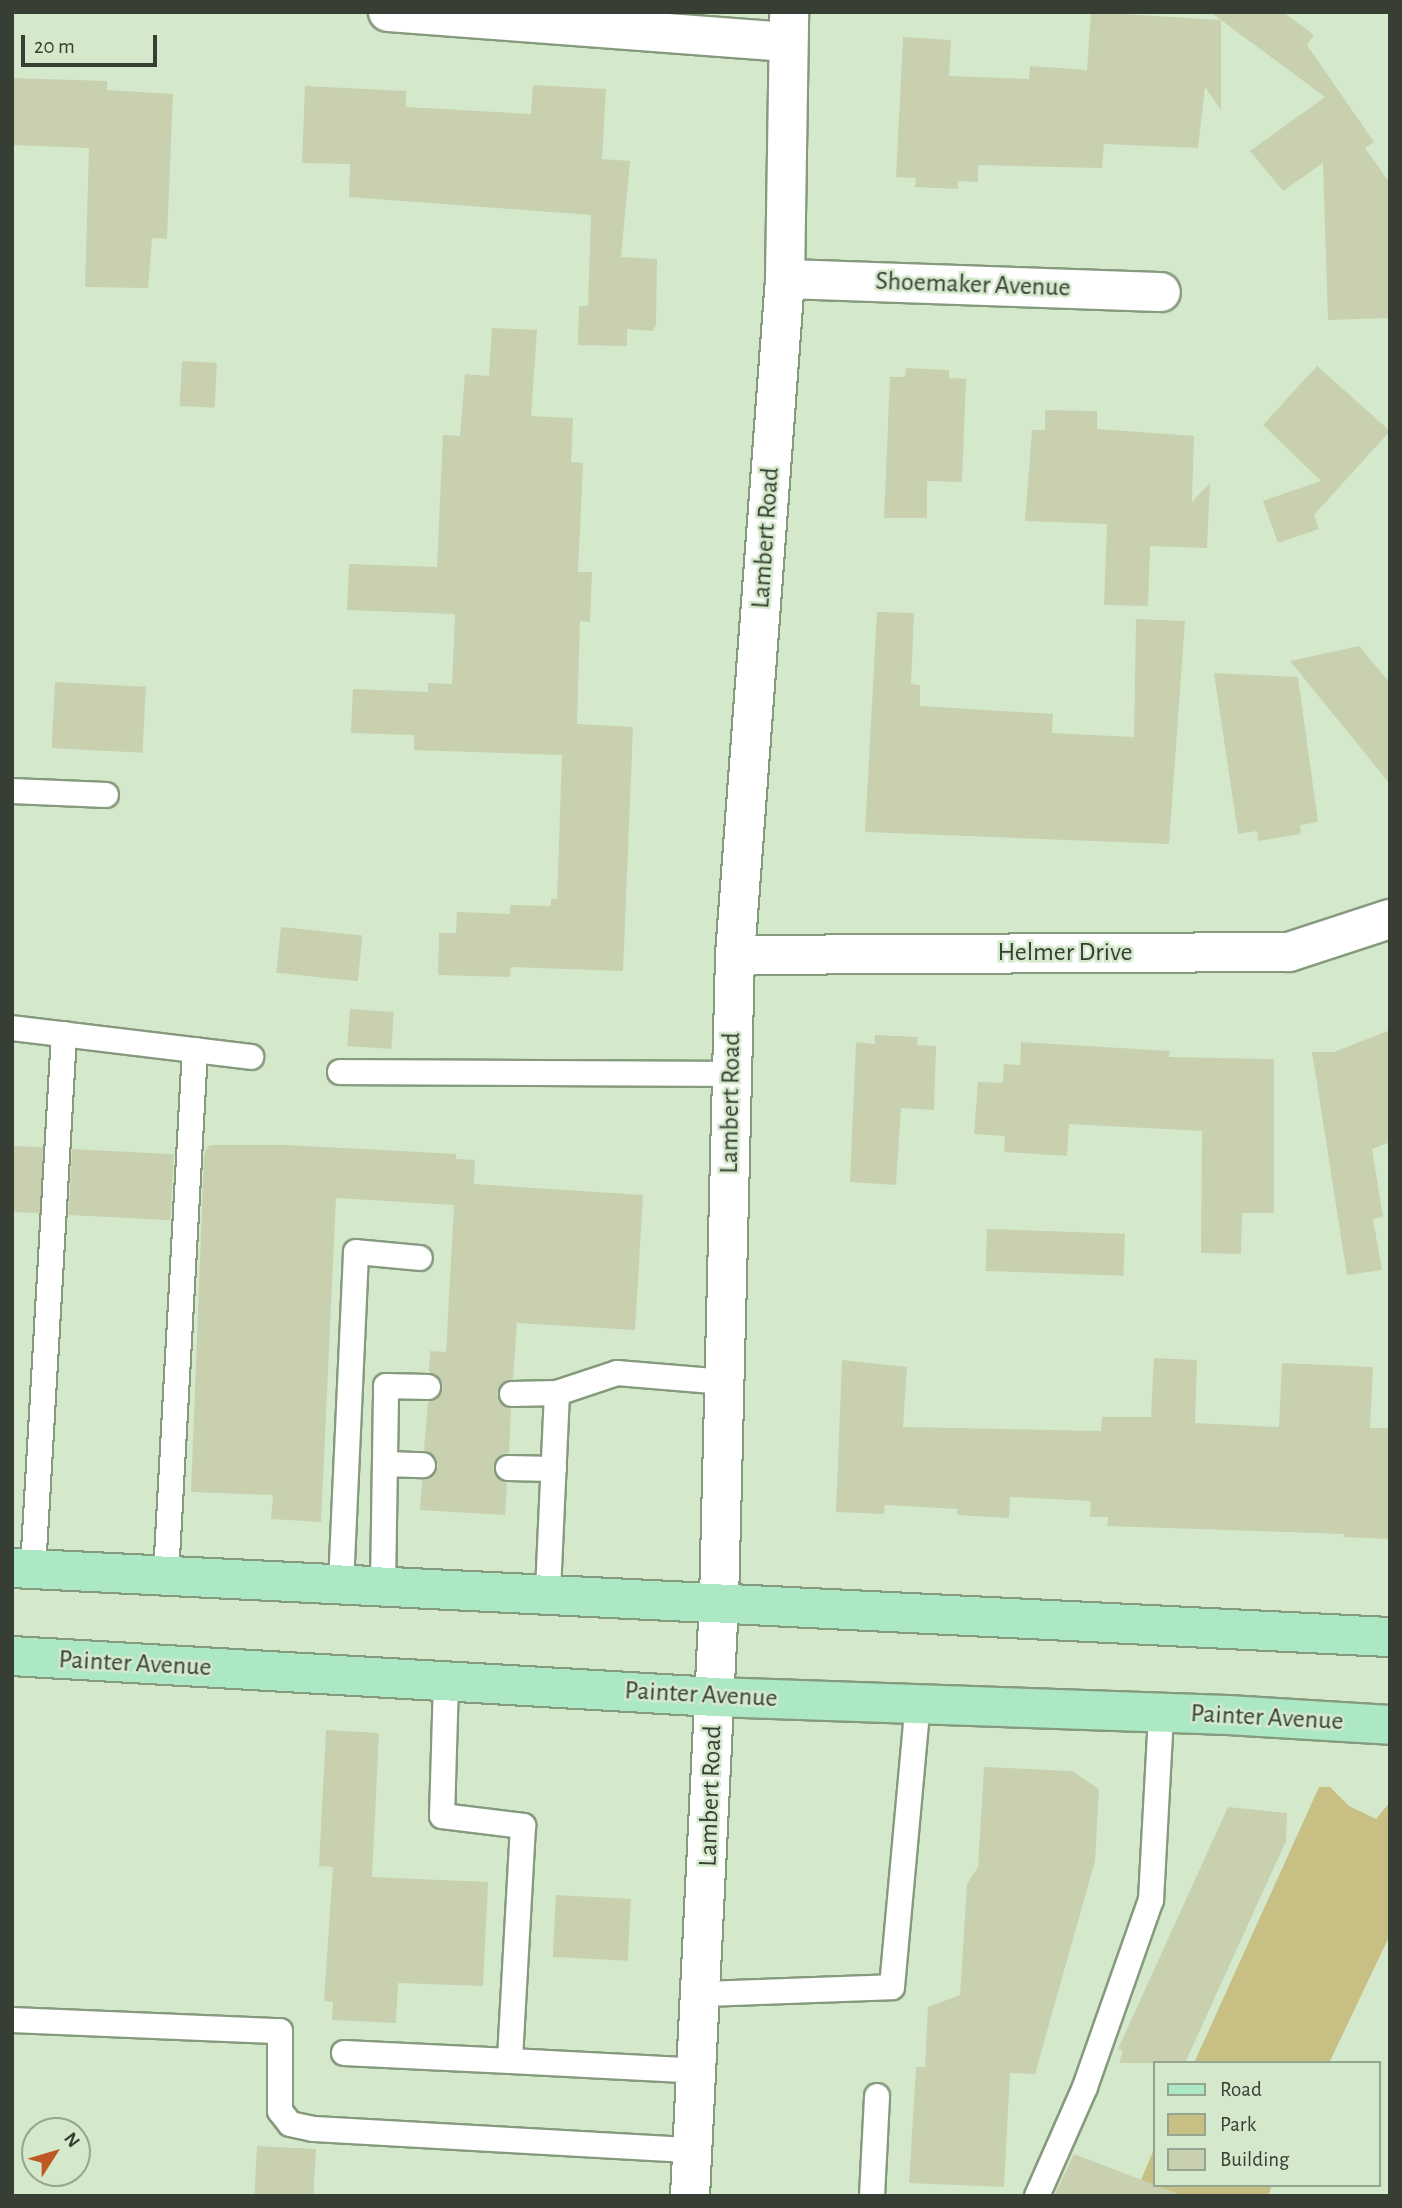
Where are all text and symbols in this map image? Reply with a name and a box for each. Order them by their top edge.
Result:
scale bar [24,21,161,65]
text: 20 m [34,36,75,57]
street label: Shoemaker Avenue [875,266,1071,304]
street label: Lambert Road [746,466,786,610]
street label: Helmer Drive [997,937,1133,969]
street label: Lambert Road [714,1032,748,1174]
street label: Painter Avenue [58,1644,212,1684]
street label: Painter Avenue [624,1675,778,1715]
street label: Painter Avenue [1190,1698,1344,1738]
street label: Lambert Road [693,1725,729,1867]
legend [1154,2061,1381,2187]
text: Road [1220,2079,1262,2100]
text: Park [1220,2114,1256,2135]
north arrow [21,2117,91,2187]
text: N [60,2129,83,2151]
text: Building [1220,2149,1289,2170]

